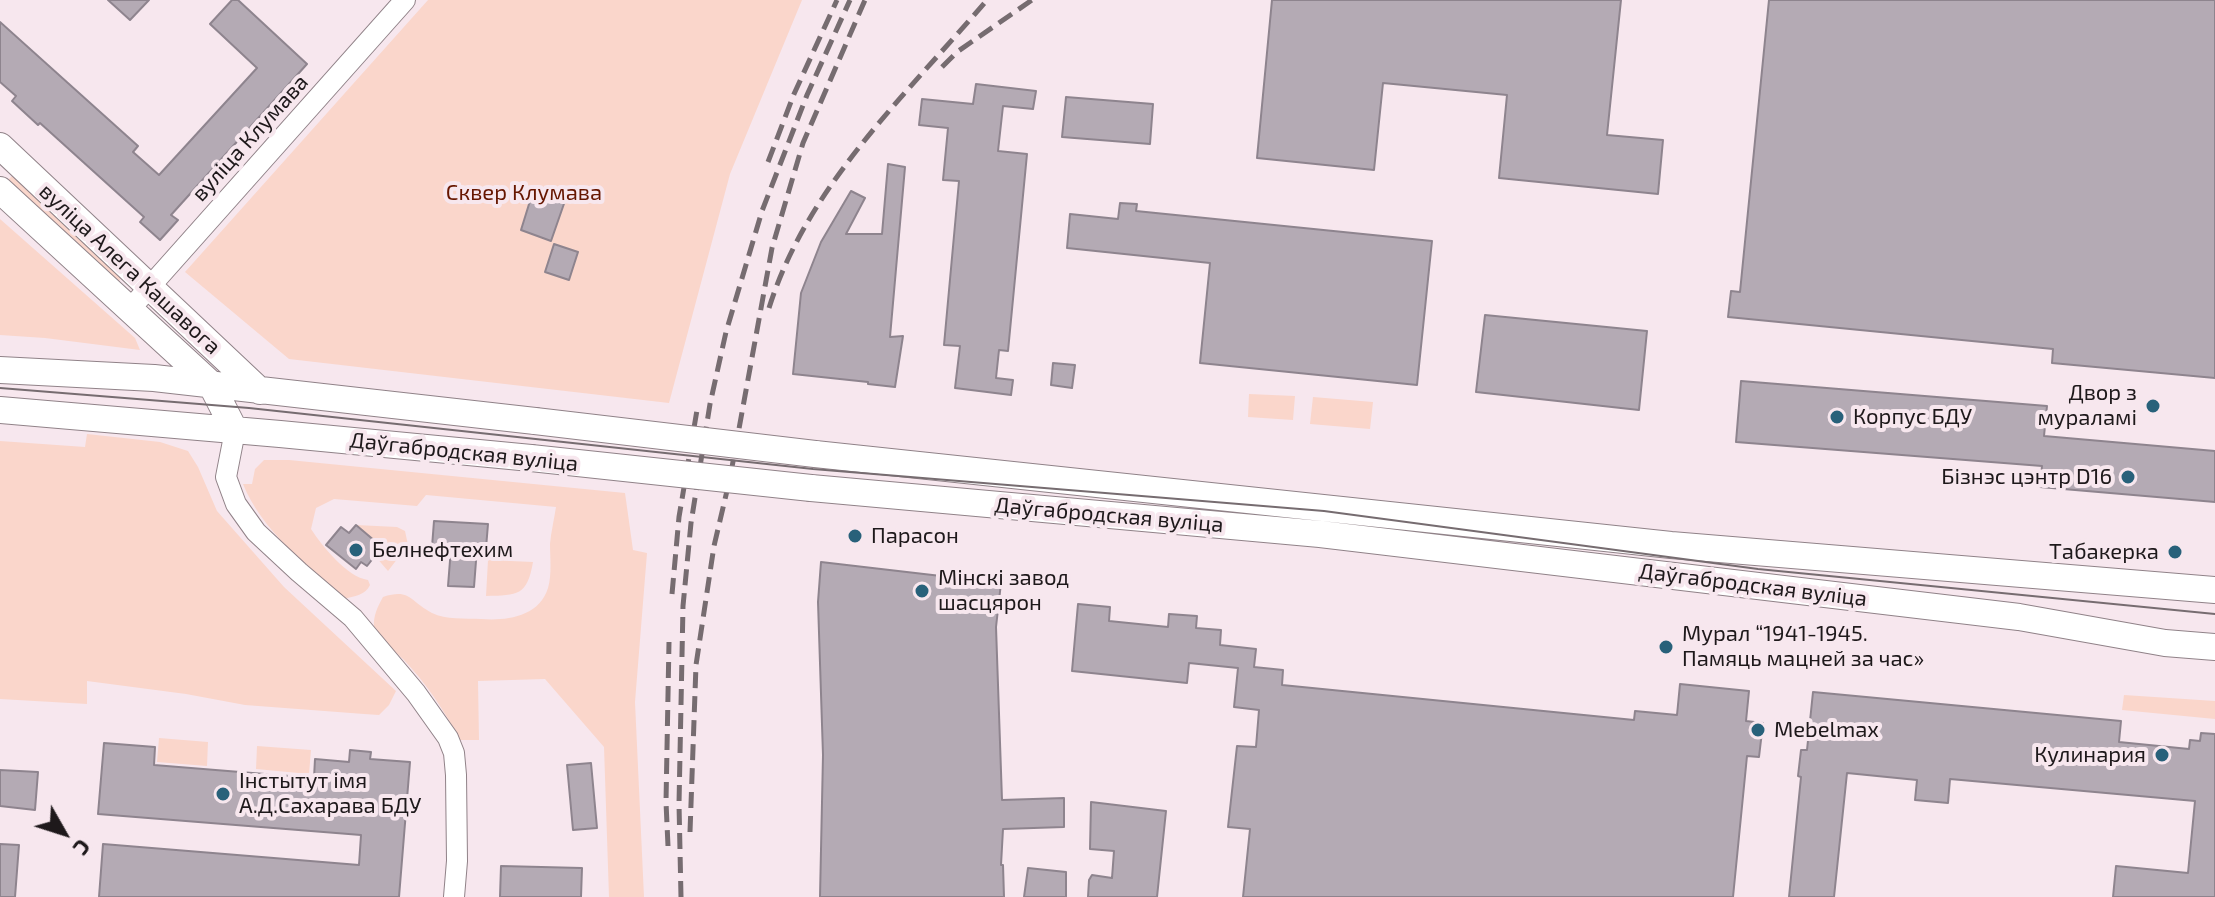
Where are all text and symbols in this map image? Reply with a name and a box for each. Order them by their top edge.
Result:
street label: вуліца Клумава [186,69,314,207]
street label: вуліца Алега Кашавога [34,178,226,360]
park label: Сквер Клумава [446,180,602,206]
place label: Двор з мураламі [2037,380,2137,432]
marker: Двор з мураламі [2144,397,2162,415]
place label: Корпус БДУ [1853,404,1972,430]
marker: Корпус БДУ [1828,408,1846,426]
street label: Даўгабродская вуліца [348,427,580,477]
place label: Бізнэс цэнтр D16 [1941,464,2112,490]
marker: Бізнэс цэнтр D16 [2119,468,2137,486]
street label: Даўгабродская вуліца [993,492,1225,538]
place label: Парасон [871,523,959,549]
marker: Парасон [846,527,864,545]
place label: Белнефтехим [372,537,513,563]
place label: Табакерка [2049,539,2159,565]
marker: Белнефтехим [347,541,365,559]
marker: Табакерка [2166,543,2184,561]
street label: Даўгабродская вуліца [1637,558,1869,612]
place label: Мінскі завод шасцярон [938,565,1069,616]
marker: Мінскі завод шасцярон [913,582,931,600]
place label: Мурал “1941-1945. Памяць мацней за час» [1682,621,1924,672]
marker: Мурал “1941-1945. Памяць мацней за час» [1657,638,1675,656]
place label: Mebelmax [1774,717,1879,743]
marker: Mebelmax [1749,721,1767,739]
place label: Кулинария [2034,742,2146,768]
marker: Кулинария [2153,746,2171,764]
place label: Інстытут імя А.Д.Сахарава БДУ [239,768,421,820]
marker: Інстытут імя А.Д.Сахарава БДУ [214,785,232,803]
north arrow [24,793,104,873]
text: С [68,835,97,861]

